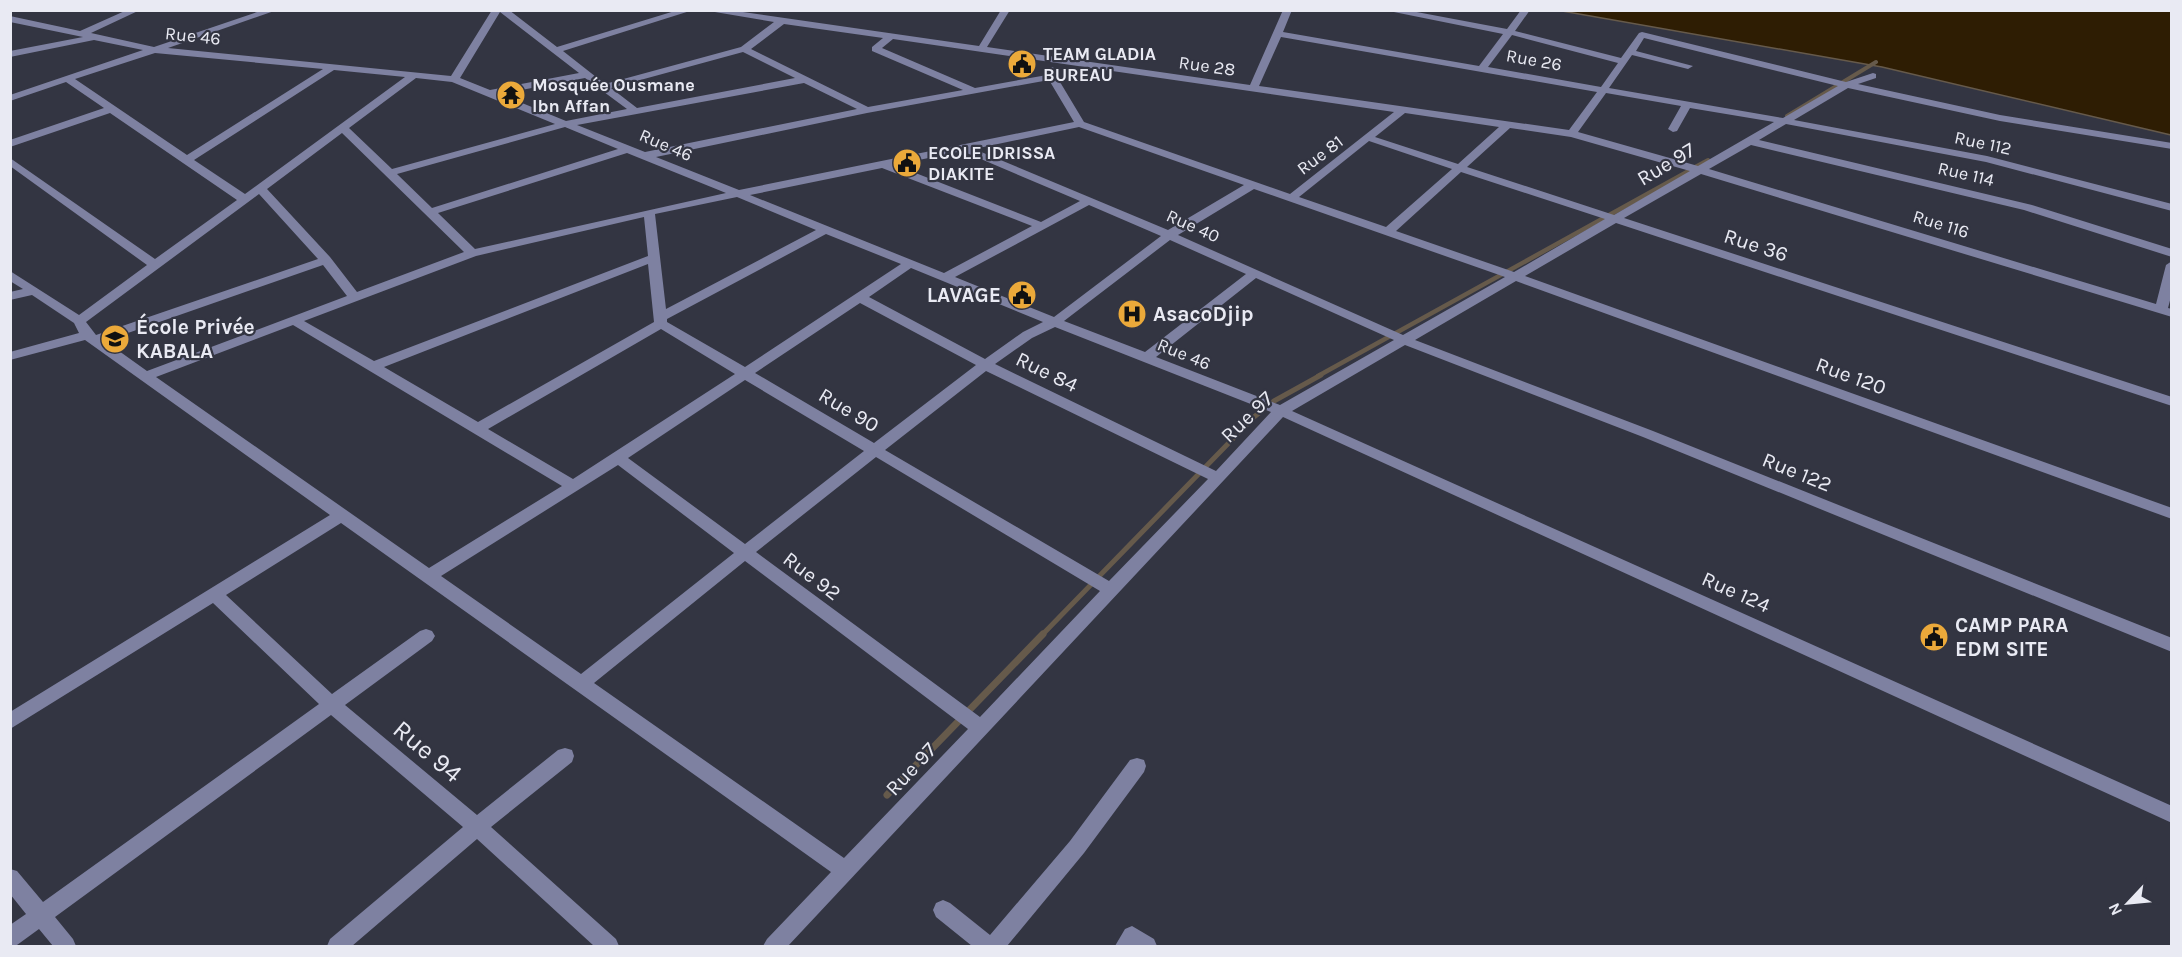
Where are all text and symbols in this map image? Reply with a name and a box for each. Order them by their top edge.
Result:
street label: Rue 46 [164,22,222,50]
place label: TEAM GLADIA BUREAU [1043,43,1156,86]
street label: Rue 26 [1504,44,1564,76]
public building icon: TEAM GLADIA BUREAU [1006,48,1038,80]
street label: Rue 28 [1177,51,1237,81]
place label: Mosquée Ousmane Ibn Affan [532,74,695,117]
temple icon: Mosquée Ousmane Ibn Affan [495,79,527,111]
street label: Rue 46 [636,124,696,166]
street label: Rue 112 [1952,126,2014,160]
street label: Rue 81 [1292,130,1348,180]
street label: Rue 97 [1633,137,1699,191]
place label: ECOLE IDRISSA DIAKITE [928,142,1055,185]
public building icon: ECOLE IDRISSA DIAKITE [891,147,923,179]
street label: Rue 114 [1936,157,1996,191]
street label: Rue 40 [1163,205,1223,247]
street label: Rue 116 [1910,205,1972,243]
street label: Rue 36 [1721,223,1791,267]
public building icon: LAVAGE [1006,279,1038,311]
place label: LAVAGE [927,283,1001,307]
hospital icon: AsacoDjip [1116,298,1148,330]
place label: AsacoDjip [1153,302,1254,326]
place label: École Privée KABALA [136,313,255,363]
school or university icon: École Privée KABALA [99,323,131,355]
street label: Rue 46 [1154,333,1214,375]
street label: Rue 84 [1012,347,1082,397]
street label: Rue 120 [1813,352,1889,400]
street label: Rue 90 [815,383,883,437]
street label: Rue 97 [1216,386,1278,448]
street label: Rue 122 [1759,447,1835,497]
street label: Rue 92 [779,547,845,605]
street label: Rue 124 [1698,566,1774,618]
place label: CAMP PARA EDM SITE [1955,613,2068,661]
public building icon: CAMP PARA EDM SITE [1918,621,1950,653]
street label: Rue 94 [387,714,469,789]
street label: Rue 97 [881,738,941,800]
north arrow [2098,873,2158,933]
text: N [2104,900,2126,919]

